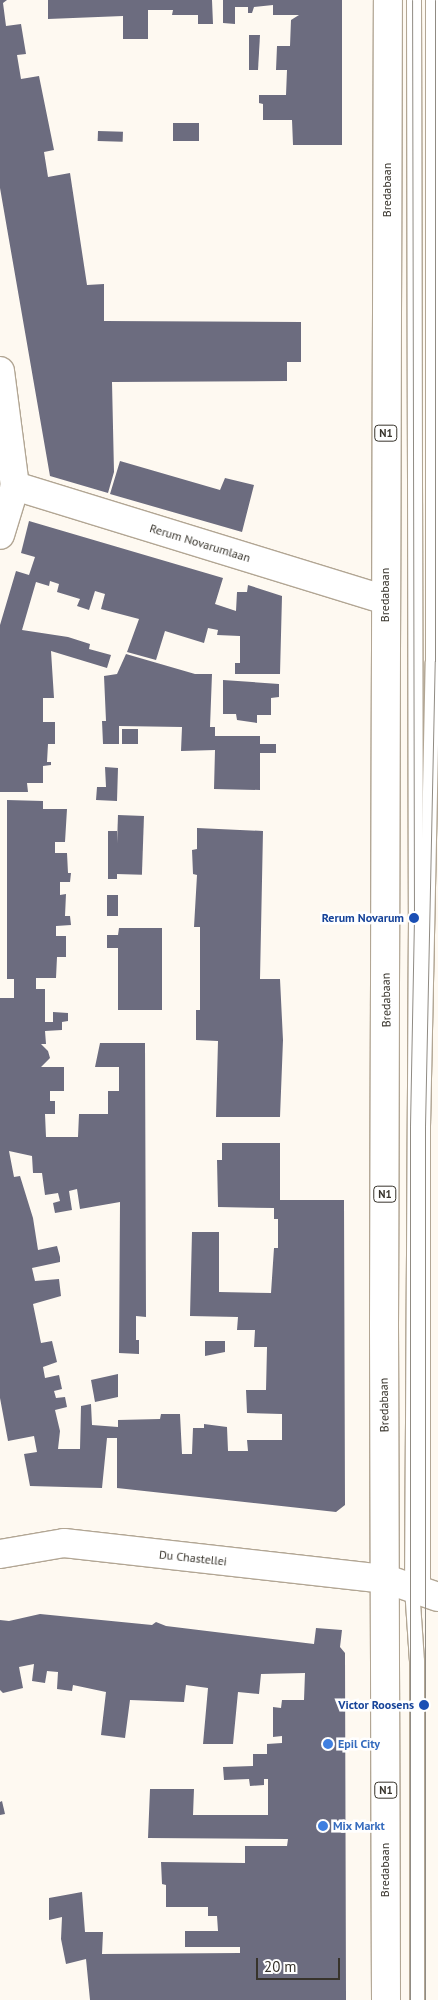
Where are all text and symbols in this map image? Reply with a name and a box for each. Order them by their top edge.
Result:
street label: Bredabaan [380,163,394,217]
road number: N1 [374,424,398,442]
street label: Rerum Novarumlaan [148,521,252,565]
street label: Bredabaan [378,568,392,622]
place label: Rerum Novarum [322,911,404,925]
marker: Rerum Novarum [408,912,420,924]
street label: Bredabaan [378,973,394,1027]
road number: N1 [372,1186,398,1202]
street label: Bredabaan [376,1378,392,1432]
street label: Du Chastellei [158,1547,228,1569]
place label: Victor Roosens [338,1698,414,1712]
marker: Victor Roosens [418,1699,430,1711]
place label: Epil City [338,1737,380,1751]
marker: Epil City [322,1738,334,1750]
road number: N1 [374,1782,398,1798]
place label: Mix Markt [333,1819,385,1833]
marker: Mix Markt [317,1820,329,1832]
street label: Bredabaan [378,1843,392,1897]
scale bar [258,1948,342,1980]
text: 20 m [264,1957,297,1976]

